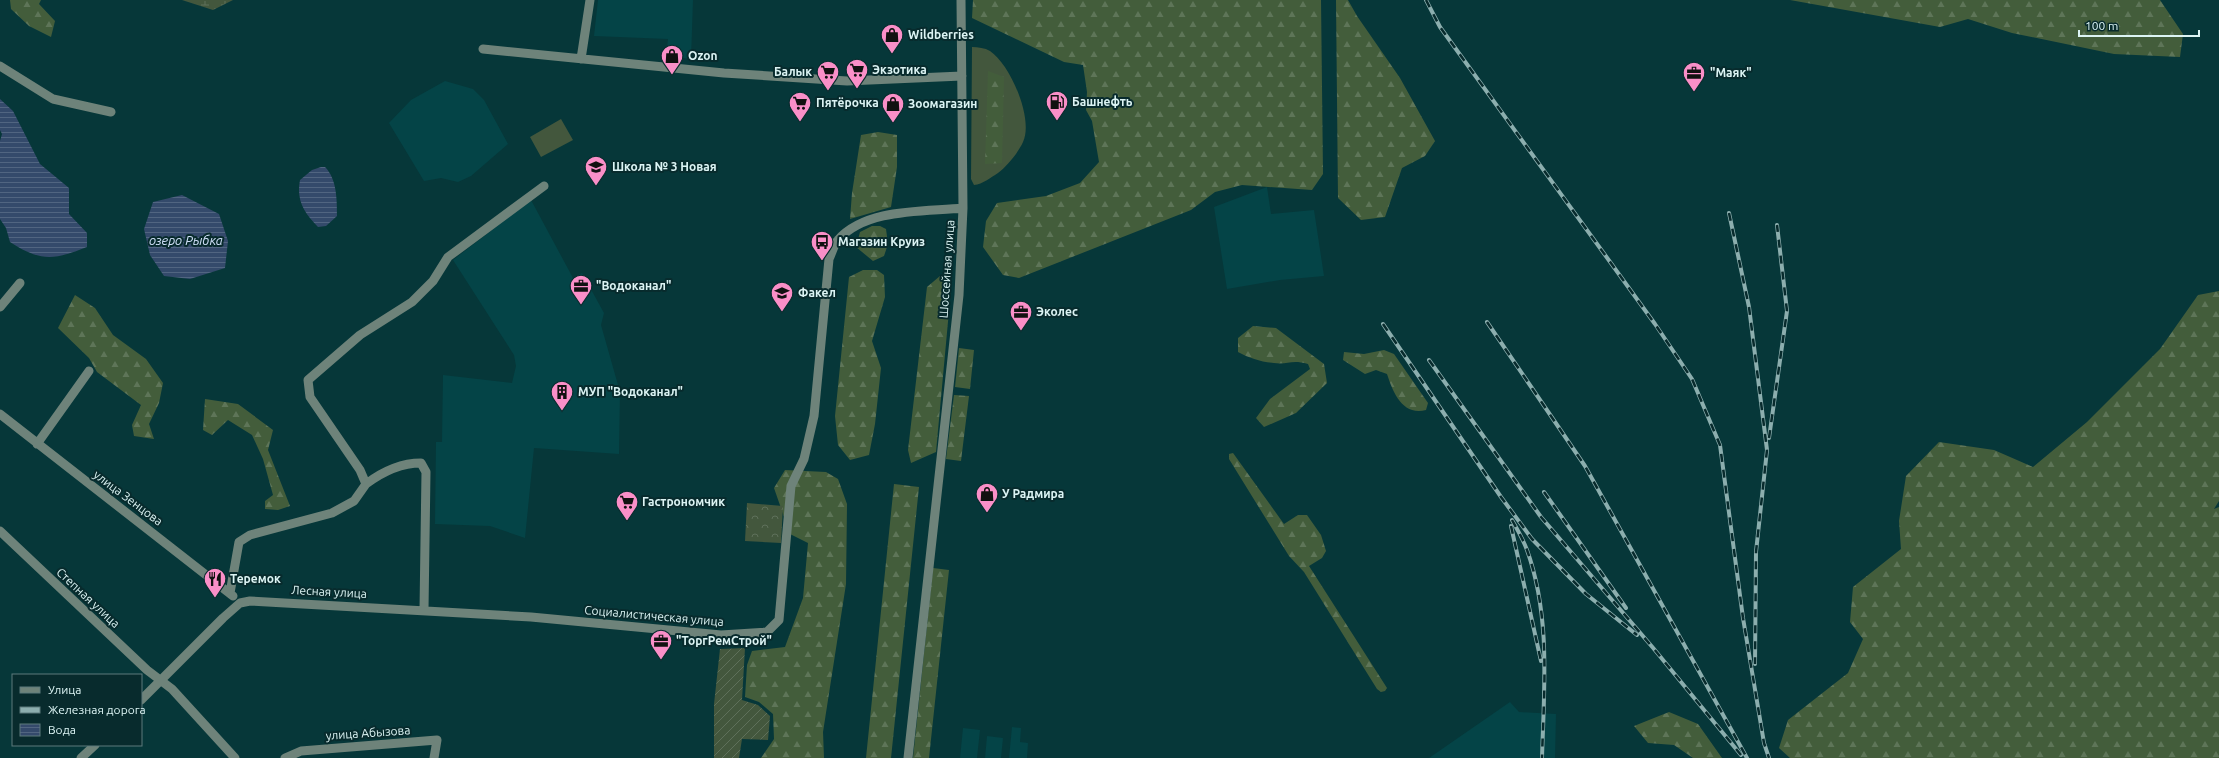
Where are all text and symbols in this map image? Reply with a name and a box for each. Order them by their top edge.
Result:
scale bar [2079,12,2199,38]
text: 100 m [2085,19,2118,32]
shop icon: Wildberries [879,22,905,55]
place label: Wildberries [908,28,974,41]
shop icon: Ozon [659,43,685,76]
place label: Ozon [688,49,717,62]
supermarket icon: Экзотика [844,57,870,90]
supermarket icon: Балык [815,59,841,92]
office icon: "Маяк" [1681,60,1707,93]
place label: Экзотика [872,63,927,76]
place label: Балык [774,65,812,78]
place label: "Маяк" [1710,66,1752,79]
fuel station icon: Башнефть [1044,89,1070,122]
supermarket icon: Пятёрочка [787,90,813,123]
shop icon: Зоомагазин [880,91,906,124]
place label: Башнефть [1072,95,1133,108]
place label: Пятёрочка [816,96,879,109]
place label: Зоомагазин [908,97,977,110]
school or university icon: Школа № 3 Новая [583,154,609,187]
place label: Школа № 3 Новая [612,160,717,173]
street label: Шоссейная улица [937,219,956,319]
bus stop icon: Магазин Круиз [809,229,835,262]
water label: озеро Рыбка [149,233,223,247]
place label: Магазин Круиз [838,235,925,248]
office icon: "Водоканал" [568,273,594,306]
place label: "Водоканал" [596,279,671,292]
school or university icon: Факел [769,280,795,313]
place label: Факел [798,286,836,299]
office icon: Эколес [1008,299,1034,332]
place label: Эколес [1036,305,1078,318]
building icon: МУП "Водоканал" [549,379,575,412]
place label: МУП "Водоканал" [578,385,683,398]
street label: улица Зенцова [91,468,165,528]
shop icon: У Радмира [974,481,1000,514]
place label: У Радмира [1002,487,1064,500]
supermarket icon: Гастрономчик [614,489,640,522]
place label: Гастрономчик [642,495,725,508]
street label: Степная улица [54,565,122,630]
restaurant icon: Теремок [202,566,228,599]
place label: Теремок [230,572,281,585]
street label: Лесная улица [291,583,367,600]
street label: Социалистическая улица [584,603,724,628]
office icon: "ТоргРемСтрой" [648,628,674,661]
place label: "ТоргРемСтрой" [676,634,772,647]
legend [12,674,142,746]
text: Улица [48,683,81,696]
text: Железная дорога [48,703,146,716]
text: Вода [48,723,76,736]
street label: улица Абызова [325,723,411,742]

